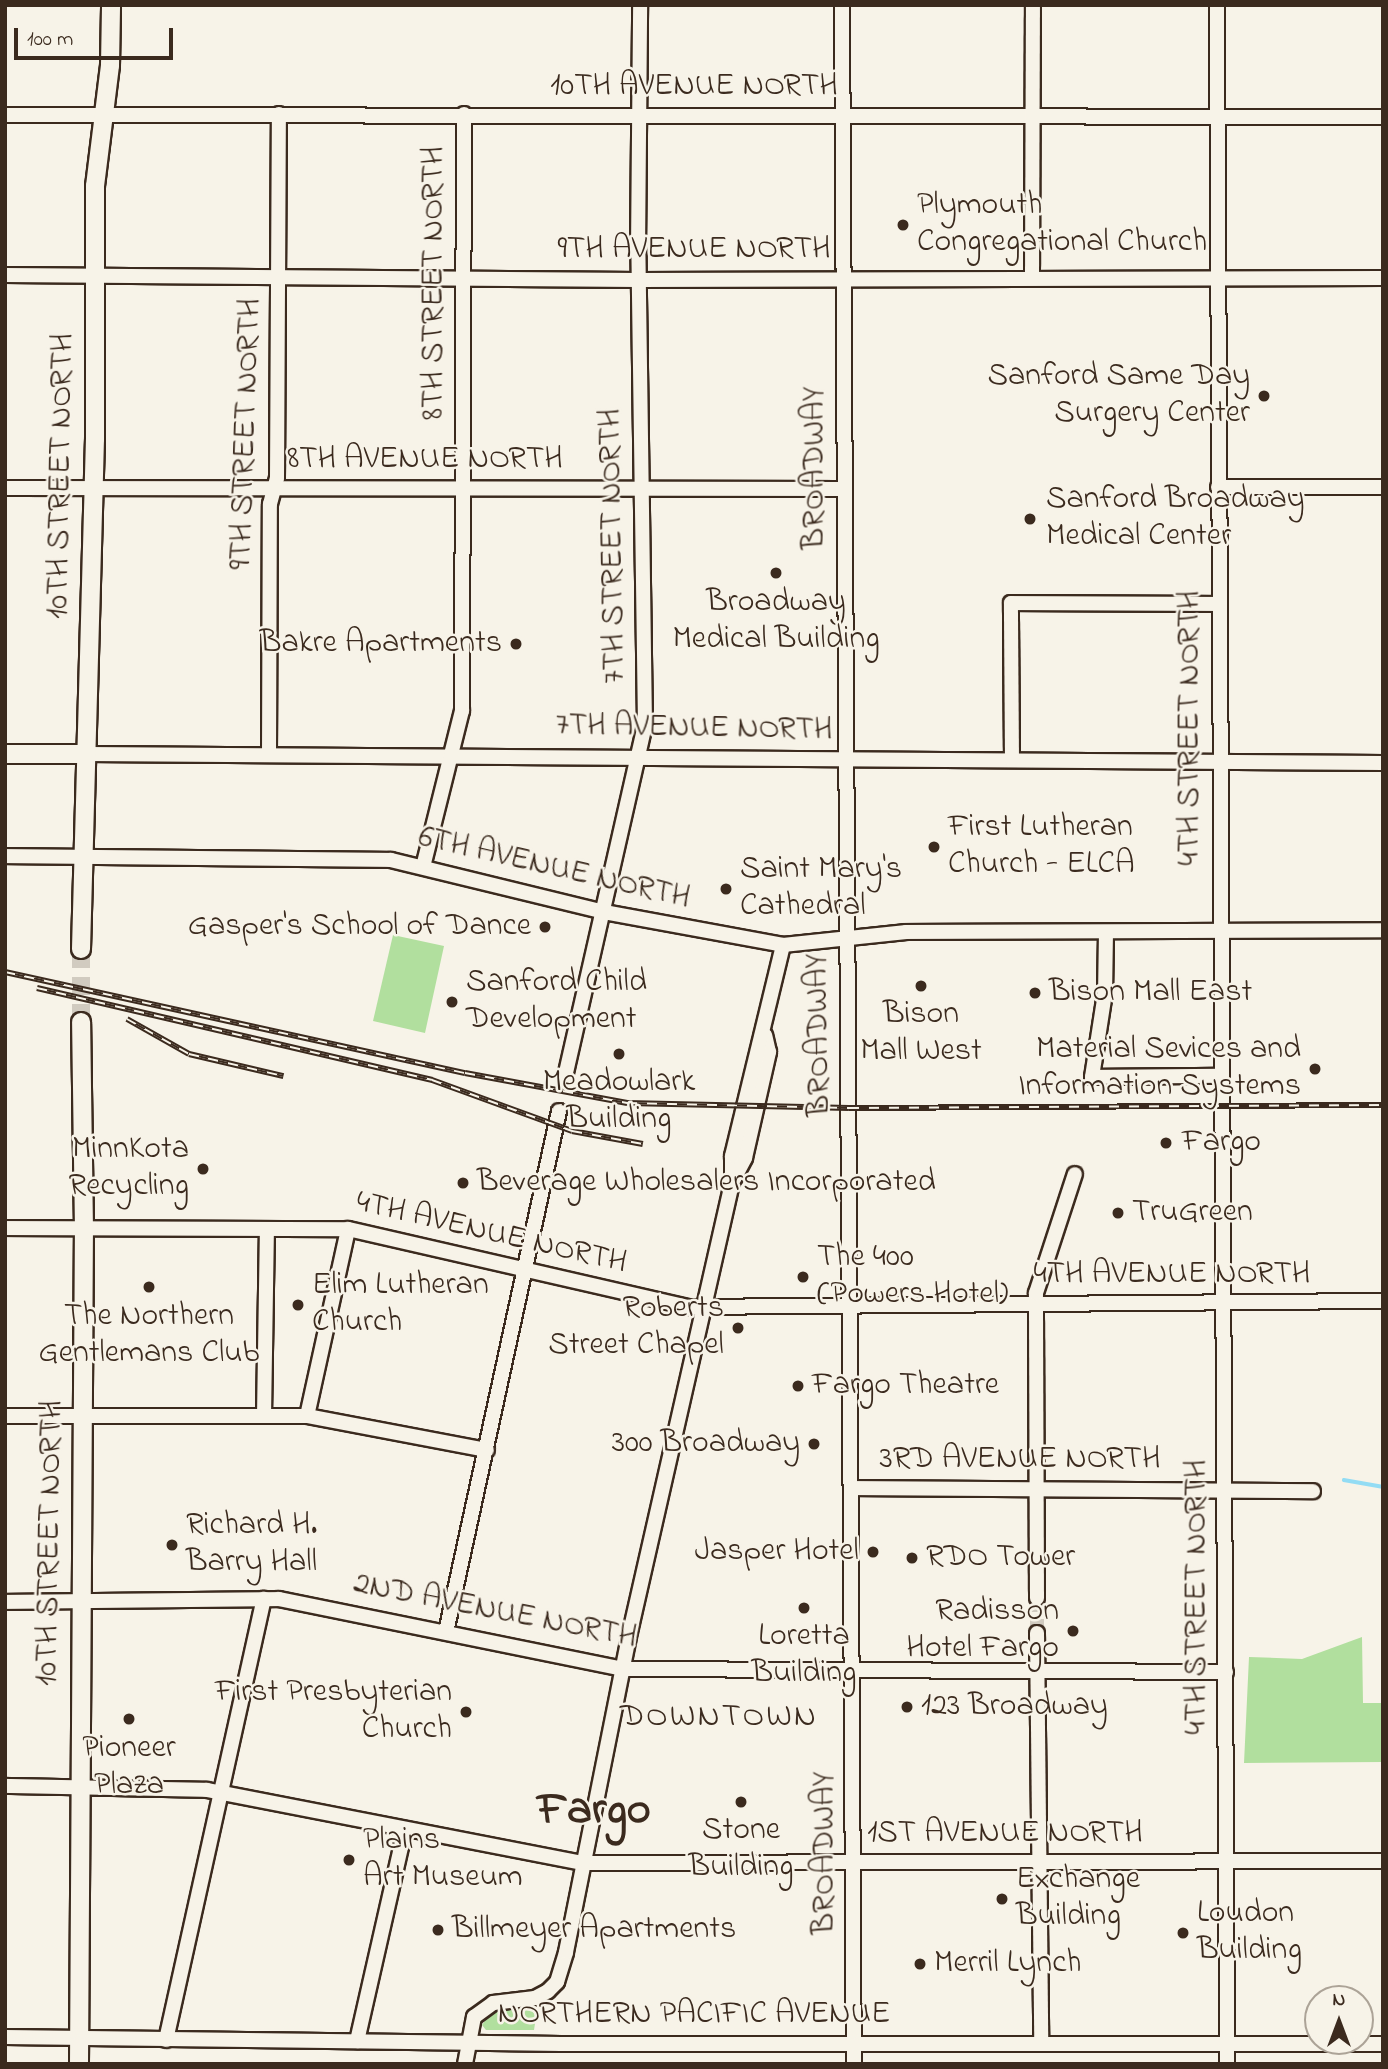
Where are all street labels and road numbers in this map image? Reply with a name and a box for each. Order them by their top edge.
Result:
street label: 10TH AVENUE NORTH [550,68,838,106]
street label: 8TH STREET NORTH [416,146,454,420]
street label: 9TH AVENUE NORTH [557,231,831,269]
street label: 9TH STREET NORTH [223,298,271,570]
street label: 10TH STREET NORTH [40,333,84,619]
street label: BROADWAY [797,387,835,549]
street label: 7TH STREET NORTH [592,408,636,684]
street label: 8TH AVENUE NORTH [287,441,563,479]
street label: 4TH STREET NORTH [1172,590,1210,866]
street label: 7TH AVENUE NORTH [555,707,833,751]
street label: 6TH AVENUE NORTH [414,819,694,919]
street label: BROADWAY [799,953,841,1117]
street label: 4TH AVENUE NORTH [352,1184,630,1284]
street label: 4TH AVENUE NORTH [1034,1256,1310,1294]
street label: 10TH STREET NORTH [29,1400,73,1686]
street label: 3RD AVENUE NORTH [879,1441,1161,1479]
street label: 4TH STREET NORTH [1179,1459,1217,1735]
street label: 2ND AVENUE NORTH [350,1566,640,1658]
street label: BROADWAY [807,1772,845,1934]
street label: 1ST AVENUE NORTH [867,1815,1143,1853]
street label: NORTHERN PACIFIC AVENUE [498,1996,890,2034]

